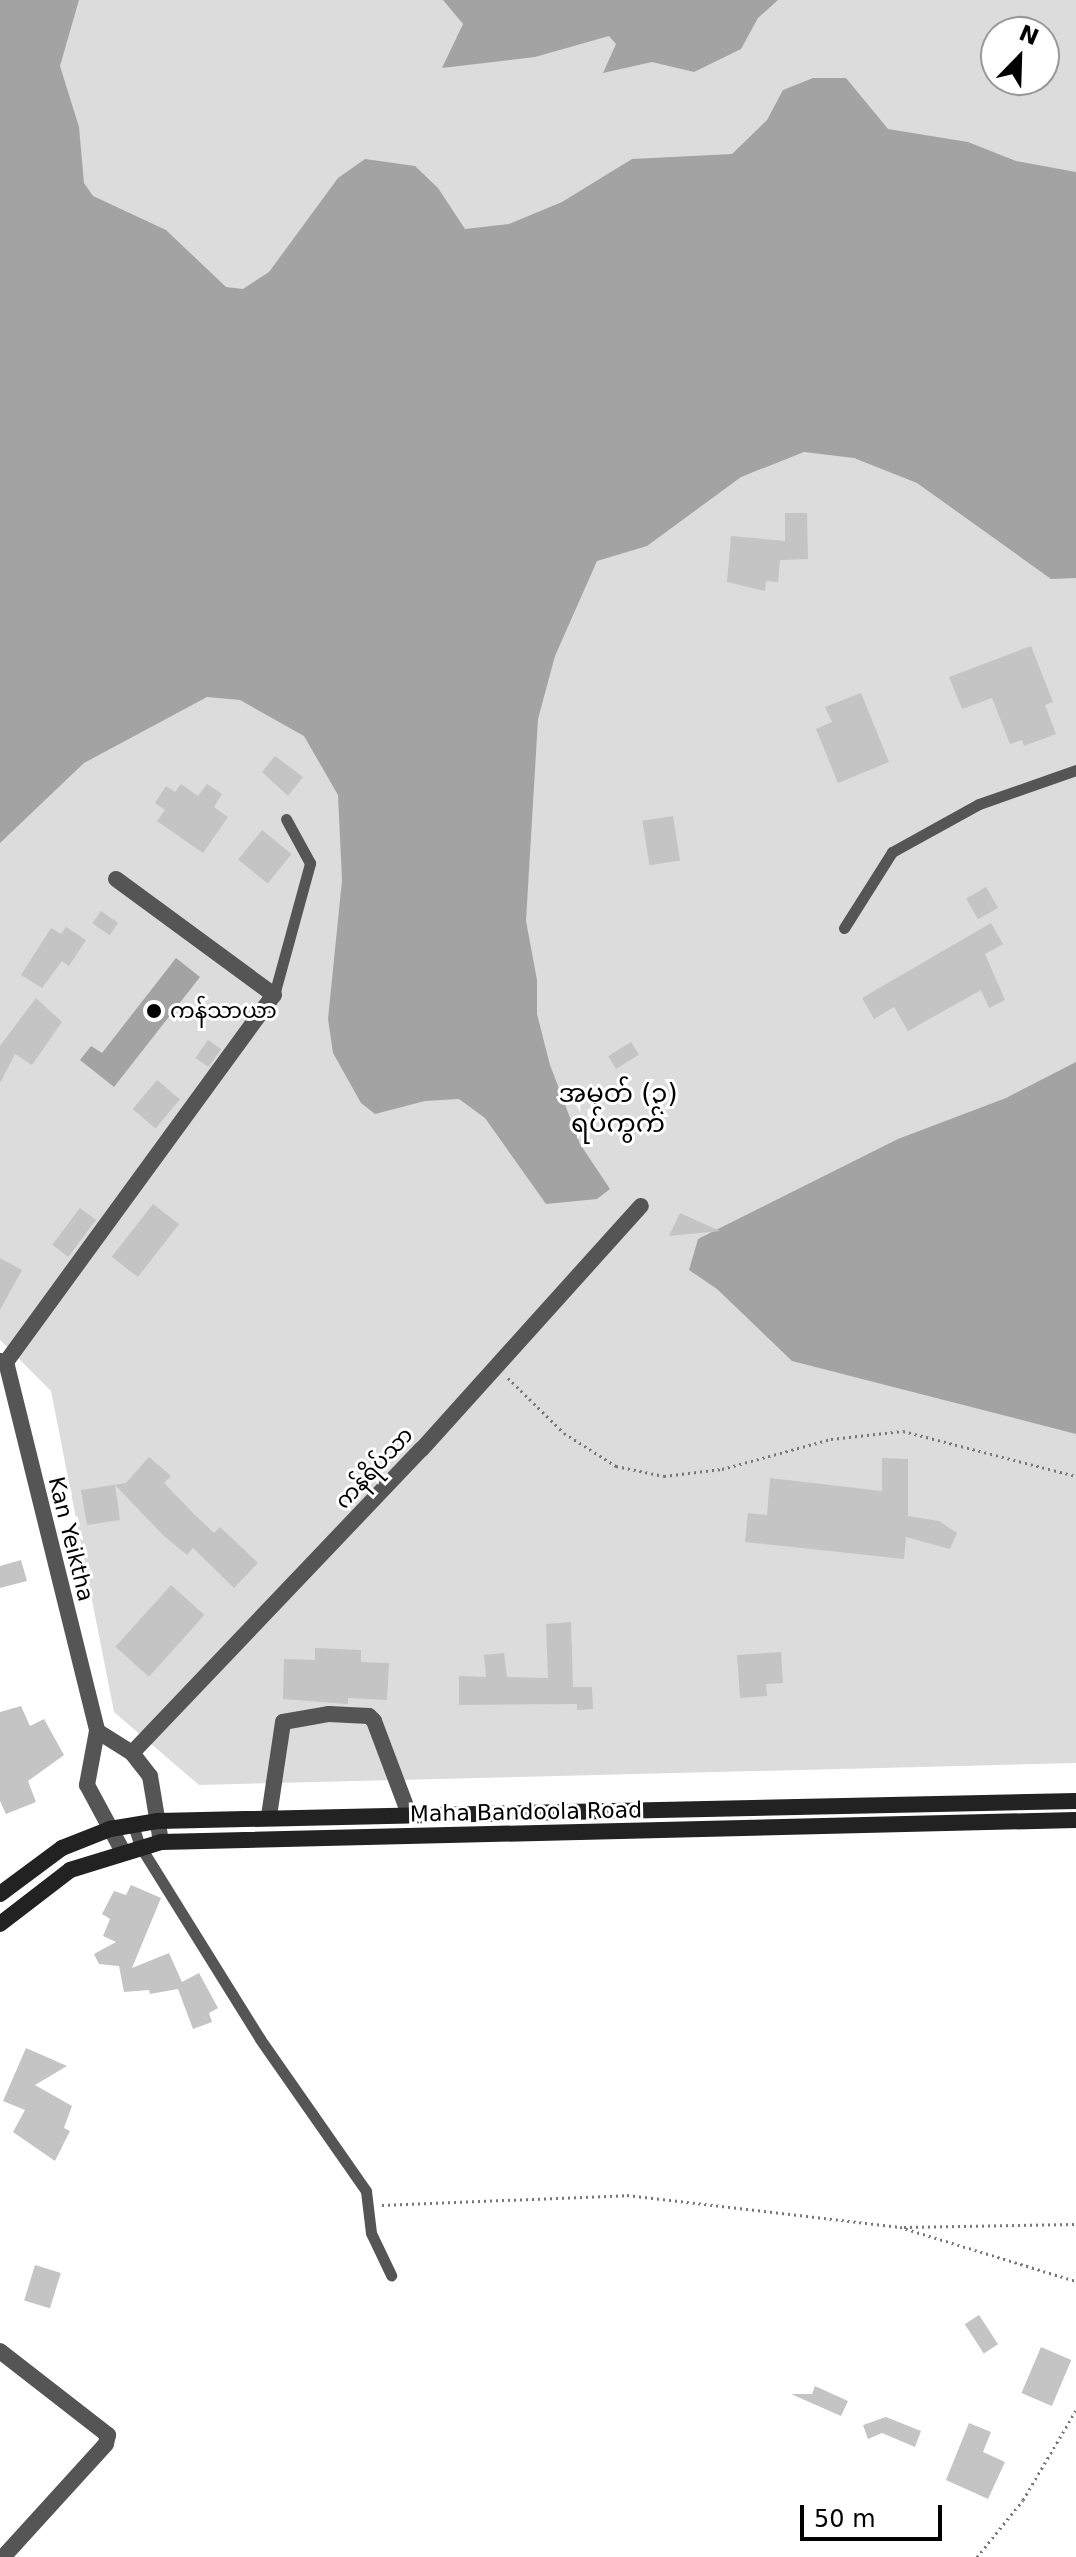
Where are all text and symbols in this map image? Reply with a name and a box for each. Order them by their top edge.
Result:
north arrow [980,16,1060,96]
text: N [1015,20,1042,50]
place label: ကန်သာယာ [170,998,277,1024]
marker: ကန်သာယာ [145,1002,163,1020]
district label: အမှတ် (၃) ရပ်ကွက် [558,1078,678,1140]
street label: ကန်ရိပ်သာ [330,1422,418,1514]
street label: Kan Yeiktha [43,1474,99,1604]
street label: Maha Bandoola Road [410,1797,642,1827]
scale bar [804,2489,946,2539]
text: 50 m [814,2505,876,2533]

